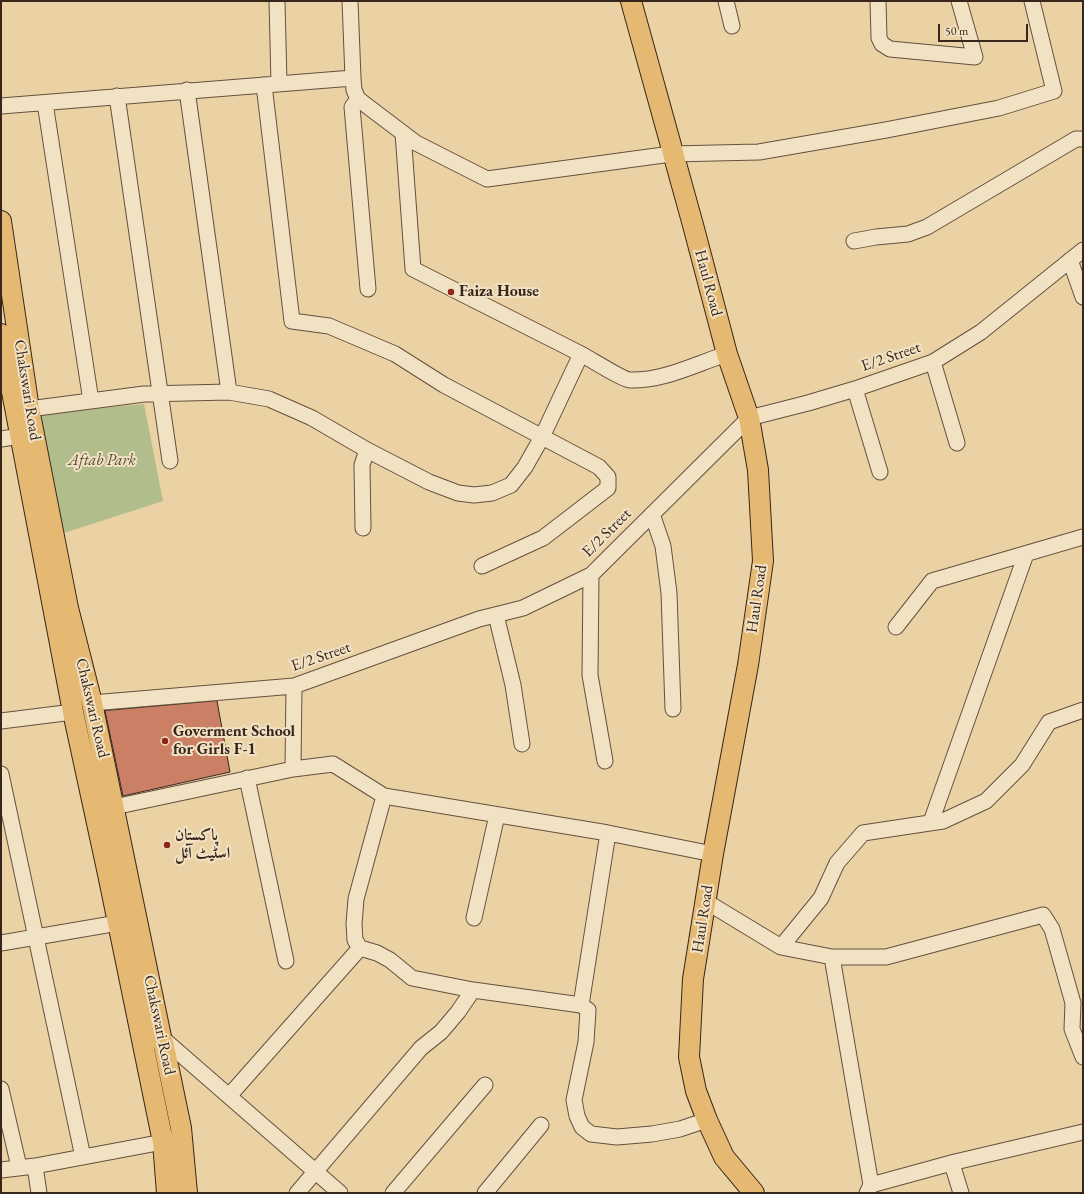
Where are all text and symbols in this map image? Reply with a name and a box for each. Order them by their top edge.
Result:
scale bar [940,16,1030,42]
text: 50 m [945,23,968,39]
street label: Haul Road [690,248,726,318]
place label: Faiza House [459,282,539,302]
marker: Faiza House [446,287,456,297]
street label: Chakswari Road [10,338,44,442]
street label: E/2 Street [859,338,923,376]
park label: Aftab Park [68,451,136,471]
street label: E/2 Street [578,504,636,562]
street label: Haul Road [743,564,771,634]
street label: E/2 Street [289,638,353,676]
street label: Chakswari Road [71,656,113,760]
place label: Goverment School for Girls F-1 [173,722,295,760]
marker: Goverment School for Girls F-1 [160,736,170,746]
place label: پاکستان اسٹیٹ آئل [175,826,230,864]
marker: پاکستان اسٹیٹ آئل [162,840,172,850]
street label: Haul Road [688,884,718,954]
street label: Chakswari Road [139,973,179,1077]

